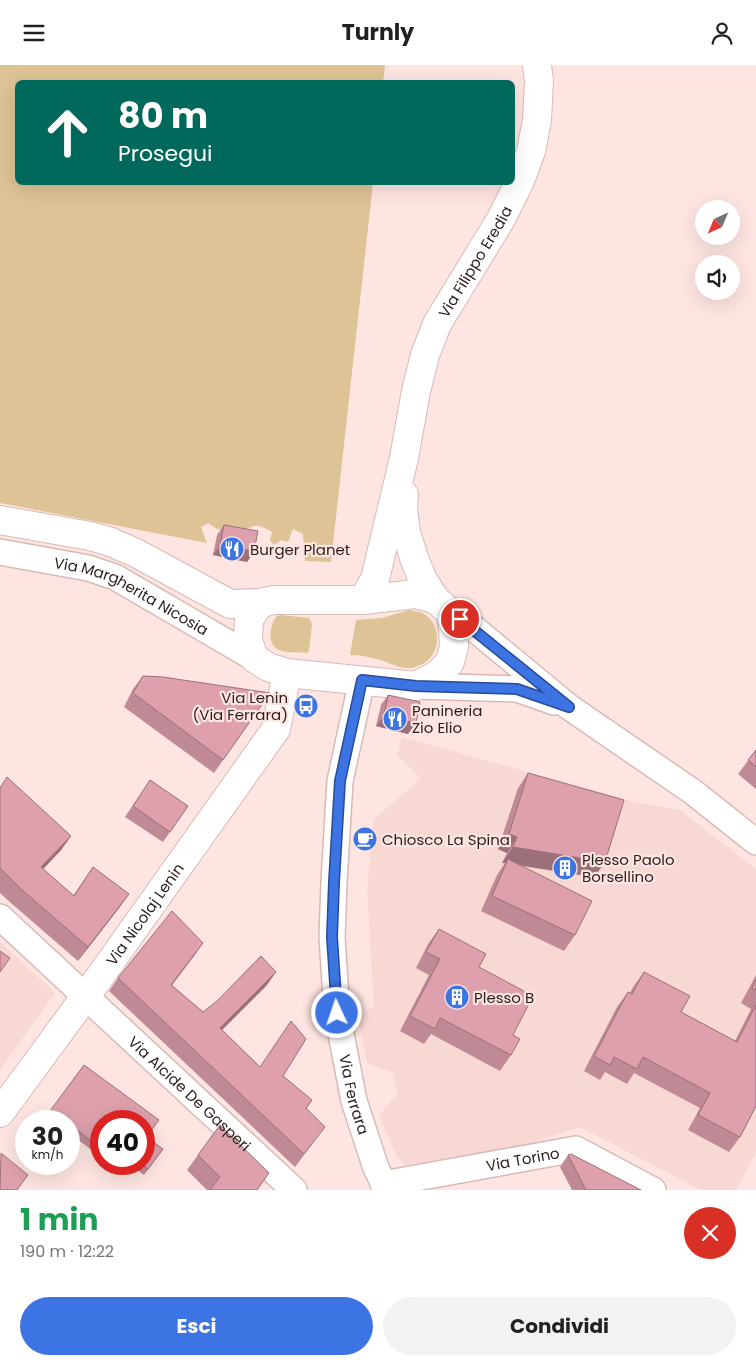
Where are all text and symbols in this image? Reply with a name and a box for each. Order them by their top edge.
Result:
text: Turnly [342,17,414,48]
icon: menu [20,19,48,47]
icon: person [708,19,736,47]
text: 80 m [118,91,208,140]
icon: ahead [35,100,100,165]
text: Prosegui [118,138,213,169]
north arrow [695,200,740,245]
map controls [695,200,740,300]
street label: Via Filippo Eredia [433,202,516,321]
button: sound [695,255,740,300]
restaurant icon: Burger Planet [219,536,245,562]
place label: Burger Planet [250,539,350,560]
street label: Via Margherita Nicosia [53,552,213,640]
pin [439,598,481,640]
icon: arrive [446,605,474,633]
place label: Via Lenin (Via Ferrara) [192,687,288,725]
bus stop icon: Via Lenin (Via Ferrara) [293,693,319,719]
place label: Panineria Zio Elio [412,700,482,738]
restaurant icon: Panineria Zio Elio [382,706,408,732]
cafe icon: Chiosco La Spina [352,826,378,852]
place label: Chiosco La Spina [382,829,510,850]
place label: Plesso Paolo Borsellino [582,849,675,887]
building icon: Plesso Paolo Borsellino [552,855,578,881]
street label: Via Nicolaj Lenin [101,858,188,969]
building icon: Plesso B [444,984,470,1010]
position arrow [310,986,362,1038]
place label: Plesso B [474,987,534,1008]
street label: Via Alcide De Gasperi [124,1031,256,1156]
street label: Via Ferrara [335,1053,375,1137]
speed limit sign: 40 [90,1110,155,1175]
text: 30 [32,1119,63,1154]
street label: Via Torino [484,1142,561,1176]
text: km/h [32,1146,63,1163]
text: 1 min [20,1198,98,1241]
button: close [684,1207,736,1259]
text: 190 m · 12:22 [20,1240,114,1263]
button: Esci [20,1297,373,1355]
button: Condividi [383,1297,736,1355]

